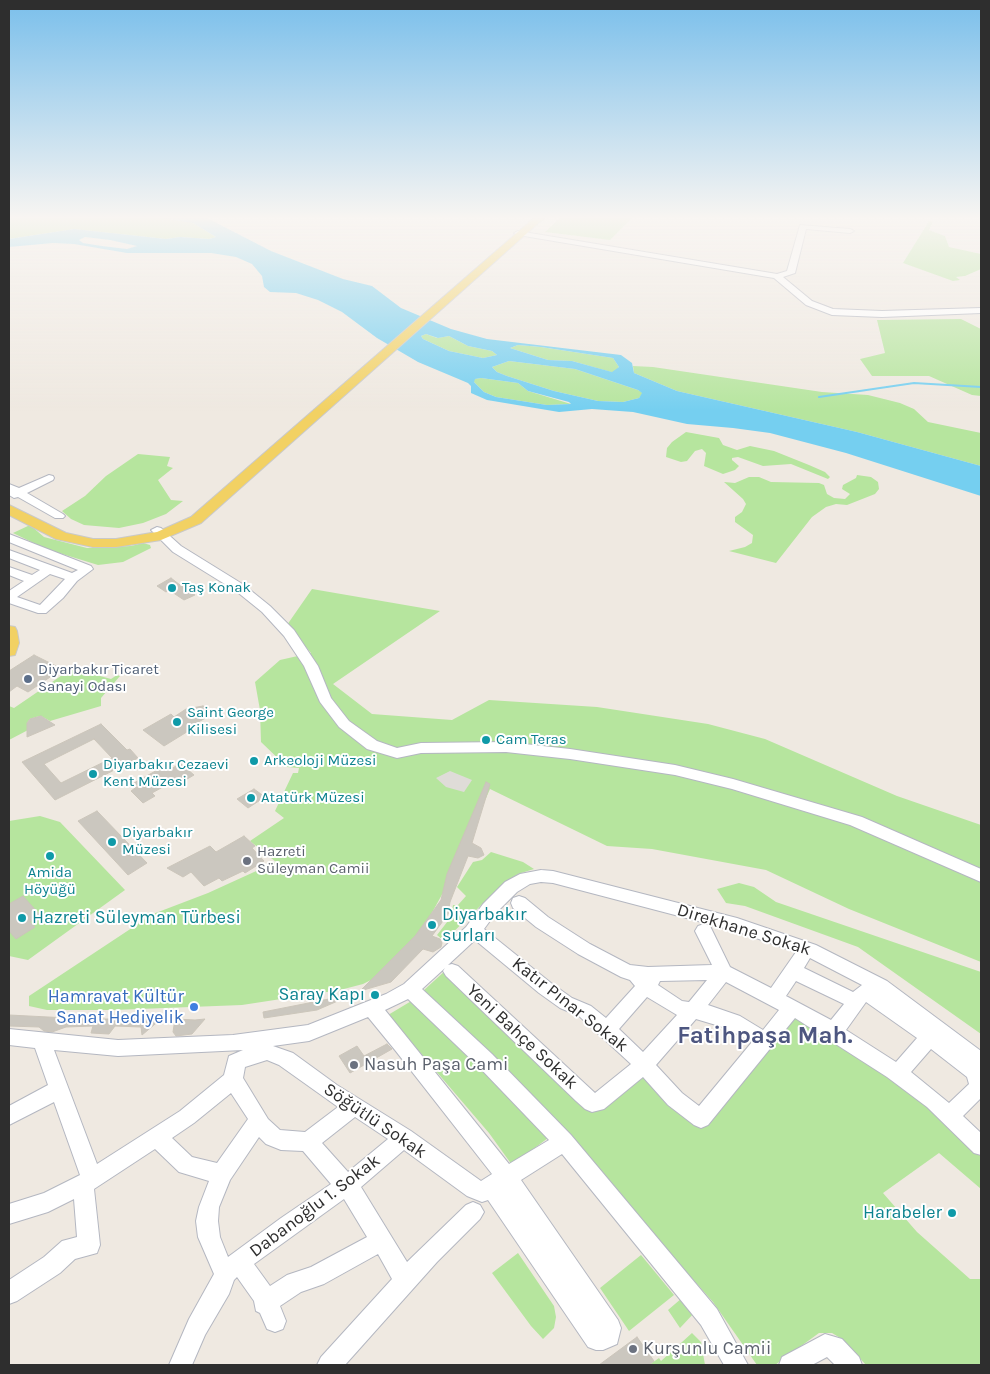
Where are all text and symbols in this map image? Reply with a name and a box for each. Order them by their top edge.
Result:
place label: Taş Konak [182,579,251,597]
marker: Taş Konak [166,582,178,594]
place label: Diyarbakır Ticaret Sanayi Odası [38,661,159,696]
marker: Diyarbakır Ticaret Sanayi Odası [22,673,34,685]
place label: Saint George Kilisesi [187,704,274,739]
marker: Saint George Kilisesi [171,716,183,728]
place label: Cam Teras [496,731,567,749]
marker: Cam Teras [480,734,492,746]
place label: Arkeoloji Müzesi [264,752,376,770]
marker: Arkeoloji Müzesi [248,755,260,767]
place label: Diyarbakır Cezaevi Kent Müzesi [103,756,229,791]
marker: Diyarbakır Cezaevi Kent Müzesi [87,768,99,780]
place label: Atatürk Müzesi [261,789,365,807]
marker: Atatürk Müzesi [245,792,257,804]
place label: Diyarbakır Müzesi [122,824,193,859]
marker: Diyarbakır Müzesi [106,836,118,848]
place label: Hazreti Süleyman Camii [257,843,369,878]
marker: Amida Höyüğü [44,850,56,862]
marker: Hazreti Süleyman Camii [241,855,253,867]
place label: Amida Höyüğü [24,864,76,899]
street label: Direkhane Sokak [674,899,814,961]
place label: Diyarbakır surları [442,904,527,946]
place label: Hazreti Süleyman Türbesi [32,907,241,929]
marker: Hazreti Süleyman Türbesi [16,912,28,924]
marker: Diyarbakır surları [426,919,438,931]
street label: Katır Pınar Sokak [508,953,632,1057]
street label: Yeni Bahçe Sokak [462,980,582,1094]
place label: Saray Kapı [278,984,365,1006]
place label: Hamravat Kültür Sanat Hediyelik [48,986,184,1028]
marker: Saray Kapı [369,989,381,1001]
marker: Hamravat Kültür Sanat Hediyelik [188,1001,200,1013]
district label: Fatihpaşa Mah. [677,1022,853,1050]
place label: Nasuh Paşa Cami [364,1054,508,1076]
marker: Nasuh Paşa Cami [348,1059,360,1071]
street label: Söğütlü Sokak [319,1079,431,1163]
street label: Dabanoğlu 1. Sokak [245,1150,385,1262]
place label: Harabeler [863,1202,942,1224]
marker: Harabeler [946,1207,958,1219]
place label: Kurşunlu Camii [643,1338,771,1360]
marker: Kurşunlu Camii [627,1343,639,1355]

